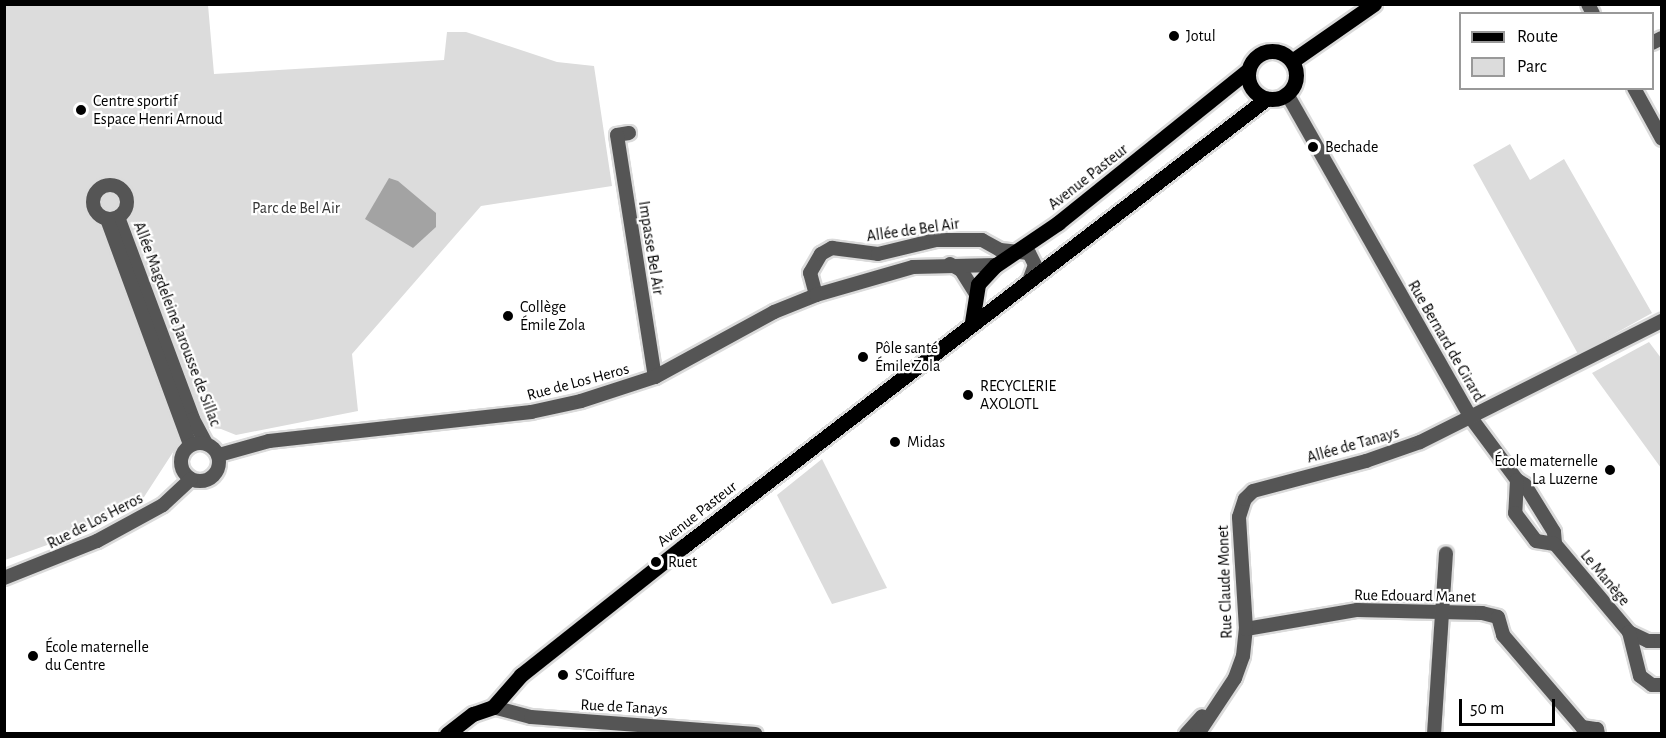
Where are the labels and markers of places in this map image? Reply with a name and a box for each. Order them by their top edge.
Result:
place label: Jotul [1186,26,1216,46]
marker: Jotul [1167,29,1181,43]
place label: Centre sportif Espace Henri Arnoud [93,91,223,129]
marker: Centre sportif Espace Henri Arnoud [74,103,88,117]
place label: Bechade [1325,137,1378,157]
marker: Bechade [1306,140,1320,154]
place label: Collège Émile Zola [520,297,585,335]
marker: Collège Émile Zola [501,309,515,323]
place label: Pôle santé Émile Zola [875,338,940,376]
marker: Pôle santé Émile Zola [856,350,870,364]
place label: RECYCLERIE AXOLOTL [980,376,1056,414]
marker: RECYCLERIE AXOLOTL [961,388,975,402]
place label: Midas [907,432,945,452]
marker: Midas [888,435,902,449]
place label: École maternelle La Luzerne [1494,451,1598,489]
marker: École maternelle La Luzerne [1603,463,1617,477]
place label: Ruet [668,552,697,572]
marker: Ruet [649,555,663,569]
place label: École maternelle du Centre [45,637,149,675]
marker: École maternelle du Centre [26,649,40,663]
place label: S'Coiffure [575,665,635,685]
marker: S'Coiffure [556,668,570,682]

